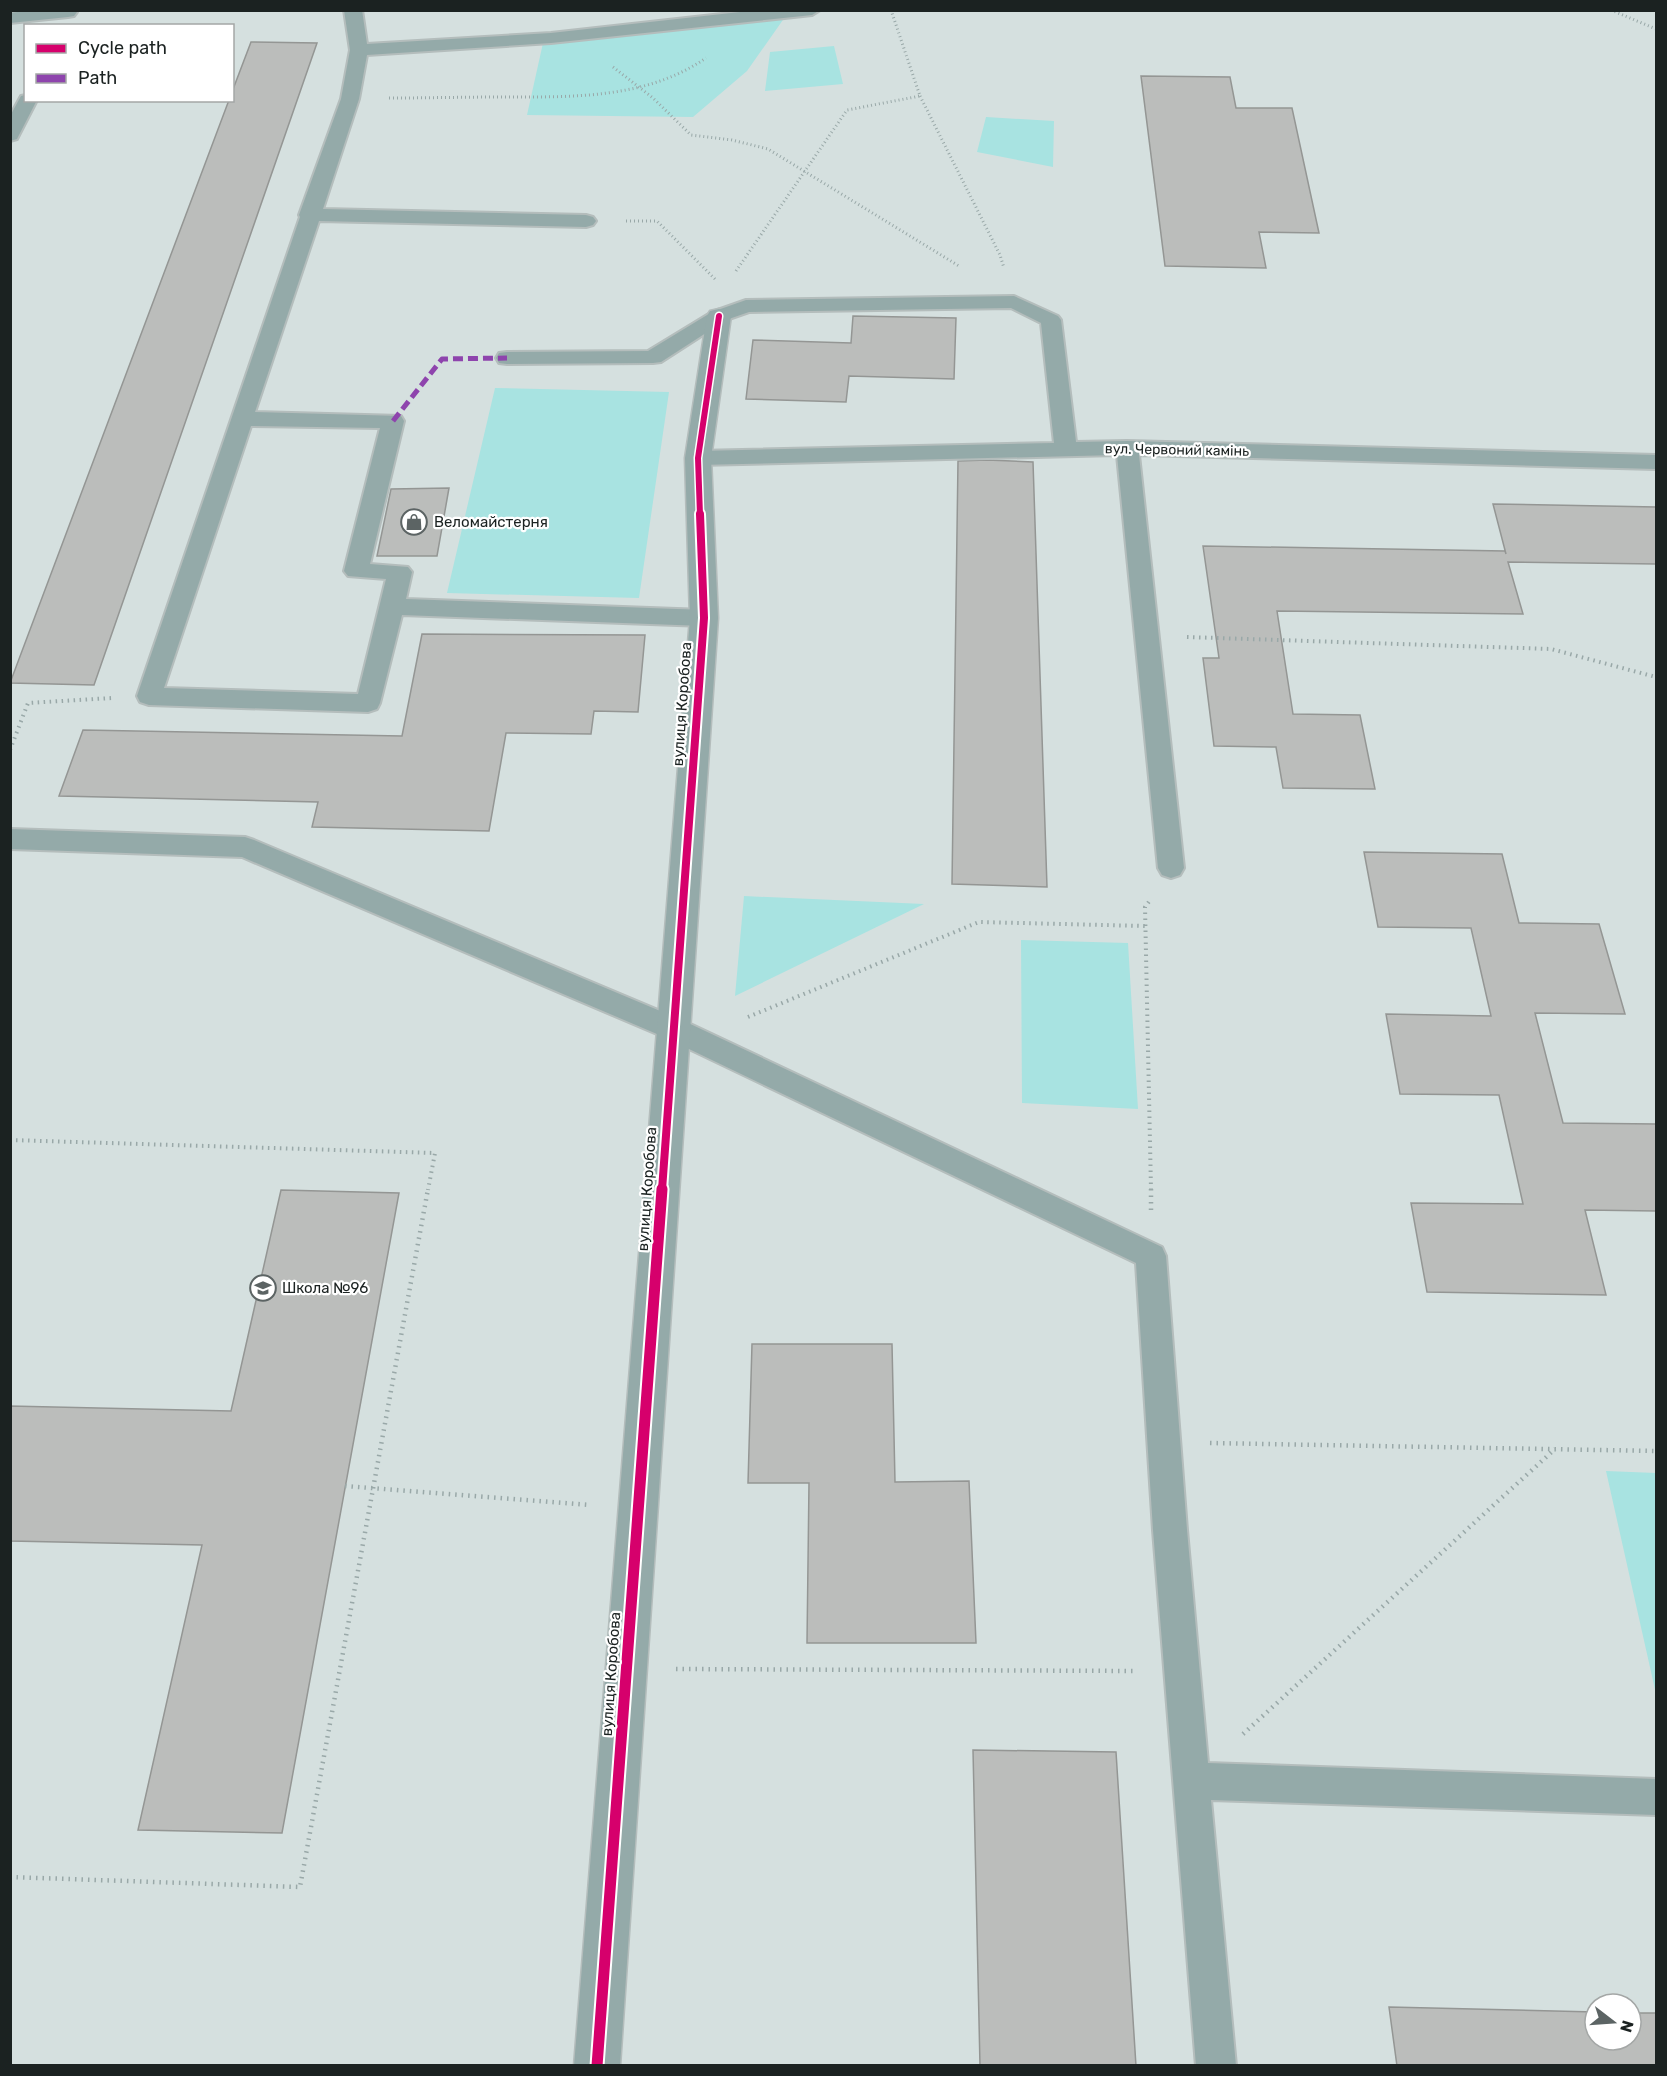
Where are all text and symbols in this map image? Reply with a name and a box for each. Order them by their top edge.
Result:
legend [24,24,234,102]
text: Cycle path [78,37,167,59]
text: Path [78,67,117,89]
street label: вул. Червоний камінь [1105,440,1249,460]
shop icon: Веломайстерня [399,507,429,537]
place label: Веломайстерня [434,513,548,531]
street label: вулиця Коробова [669,641,695,767]
street label: вулиця Коробова [634,1126,660,1252]
school or university icon: Школа №96 [248,1273,278,1303]
place label: Школа №96 [282,1279,368,1297]
street label: вулиця Коробова [598,1611,624,1737]
north arrow [1583,1992,1643,2052]
text: N [1616,2018,1638,2035]

